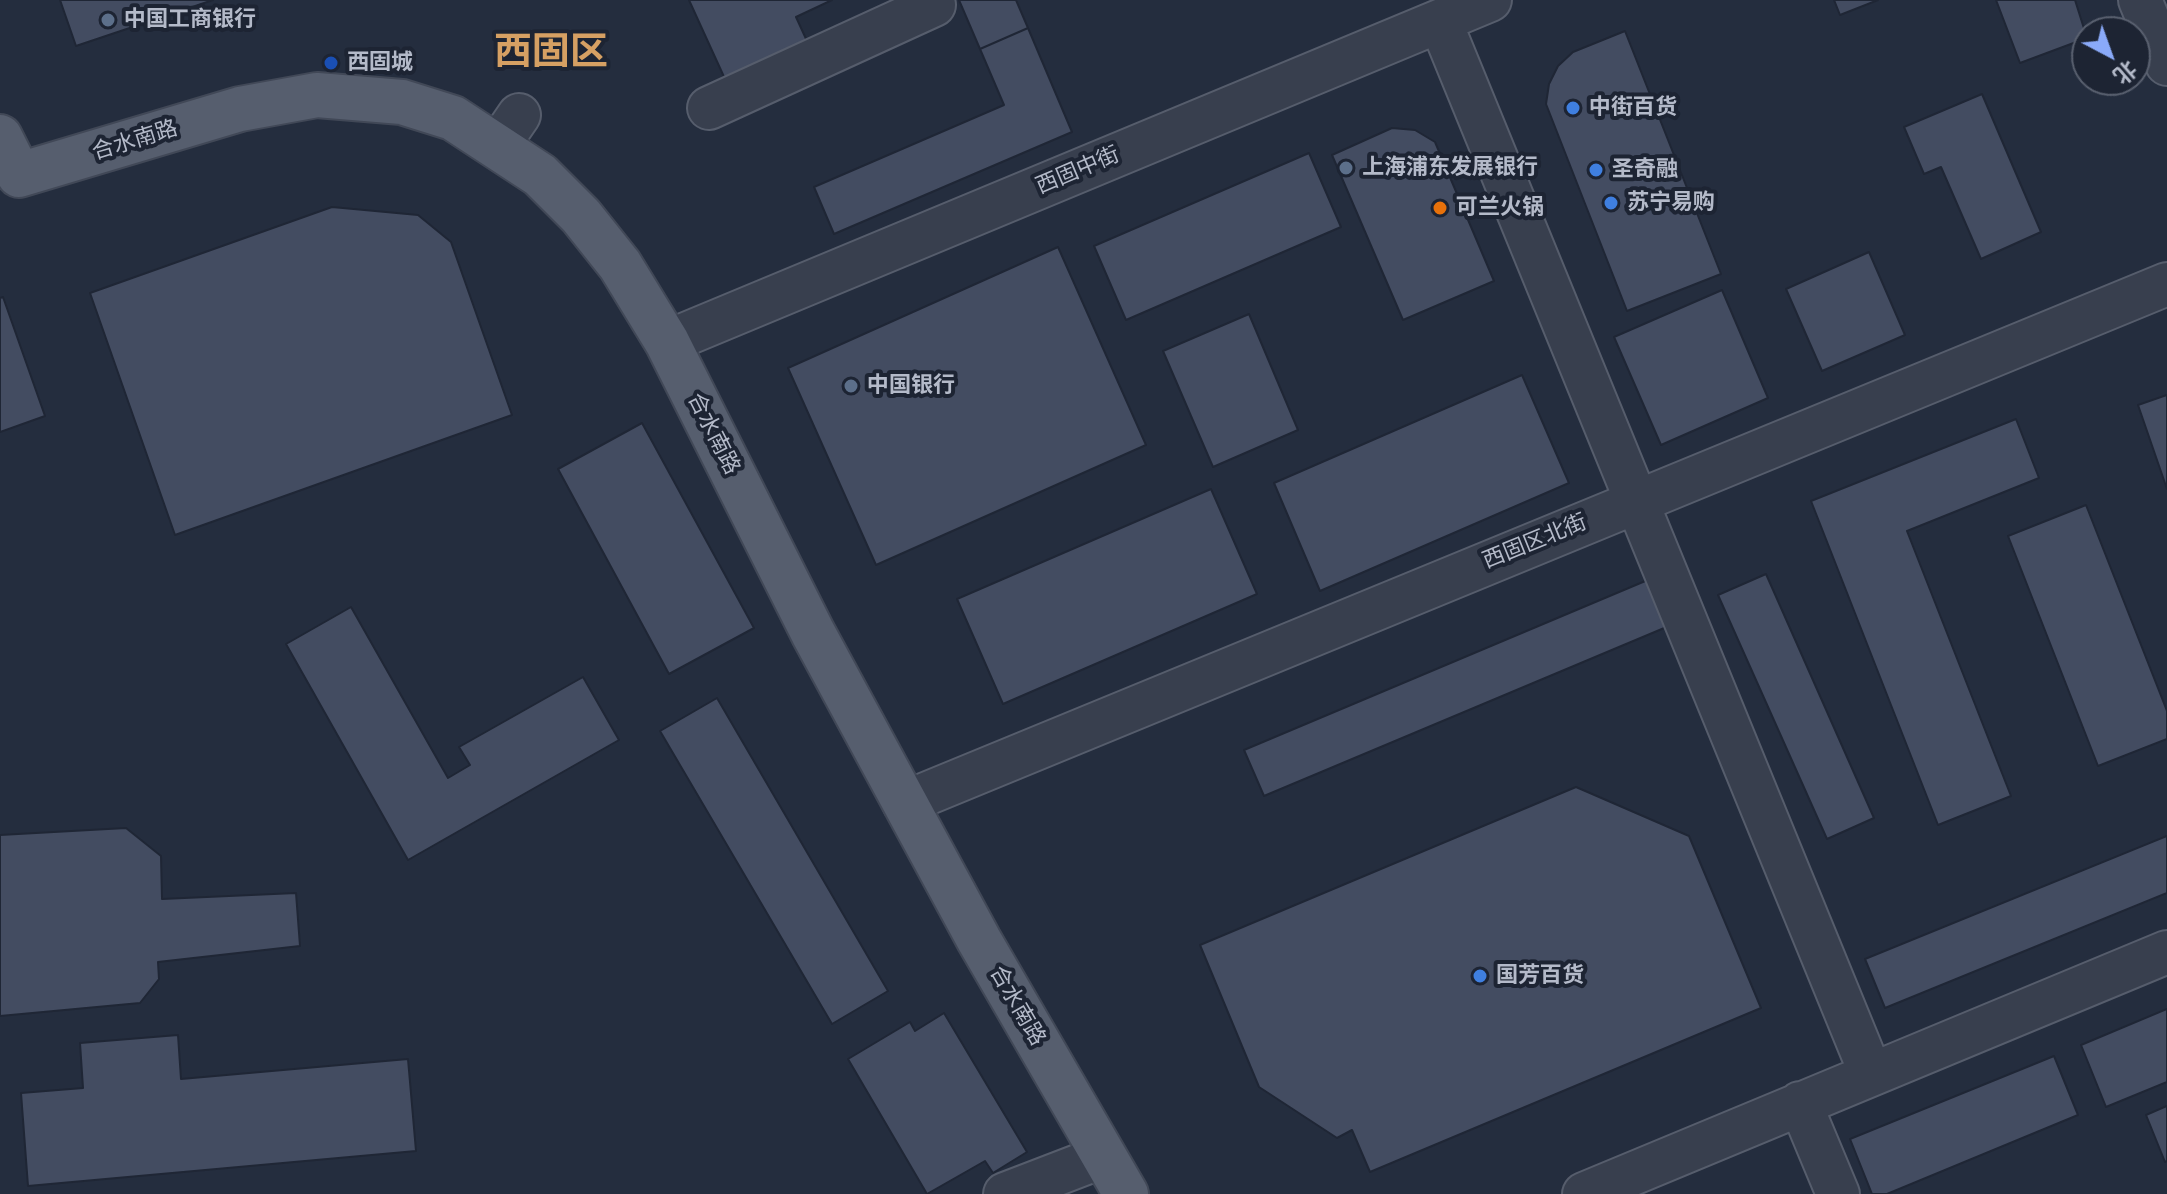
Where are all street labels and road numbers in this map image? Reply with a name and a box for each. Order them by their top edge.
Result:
street label: 合水南路 [89,116,181,166]
street label: 西固中街 [1032,142,1124,200]
street label: 合水南路 [681,389,745,479]
street label: 西固区北街 [1479,509,1591,575]
street label: 合水南路 [984,961,1050,1051]

